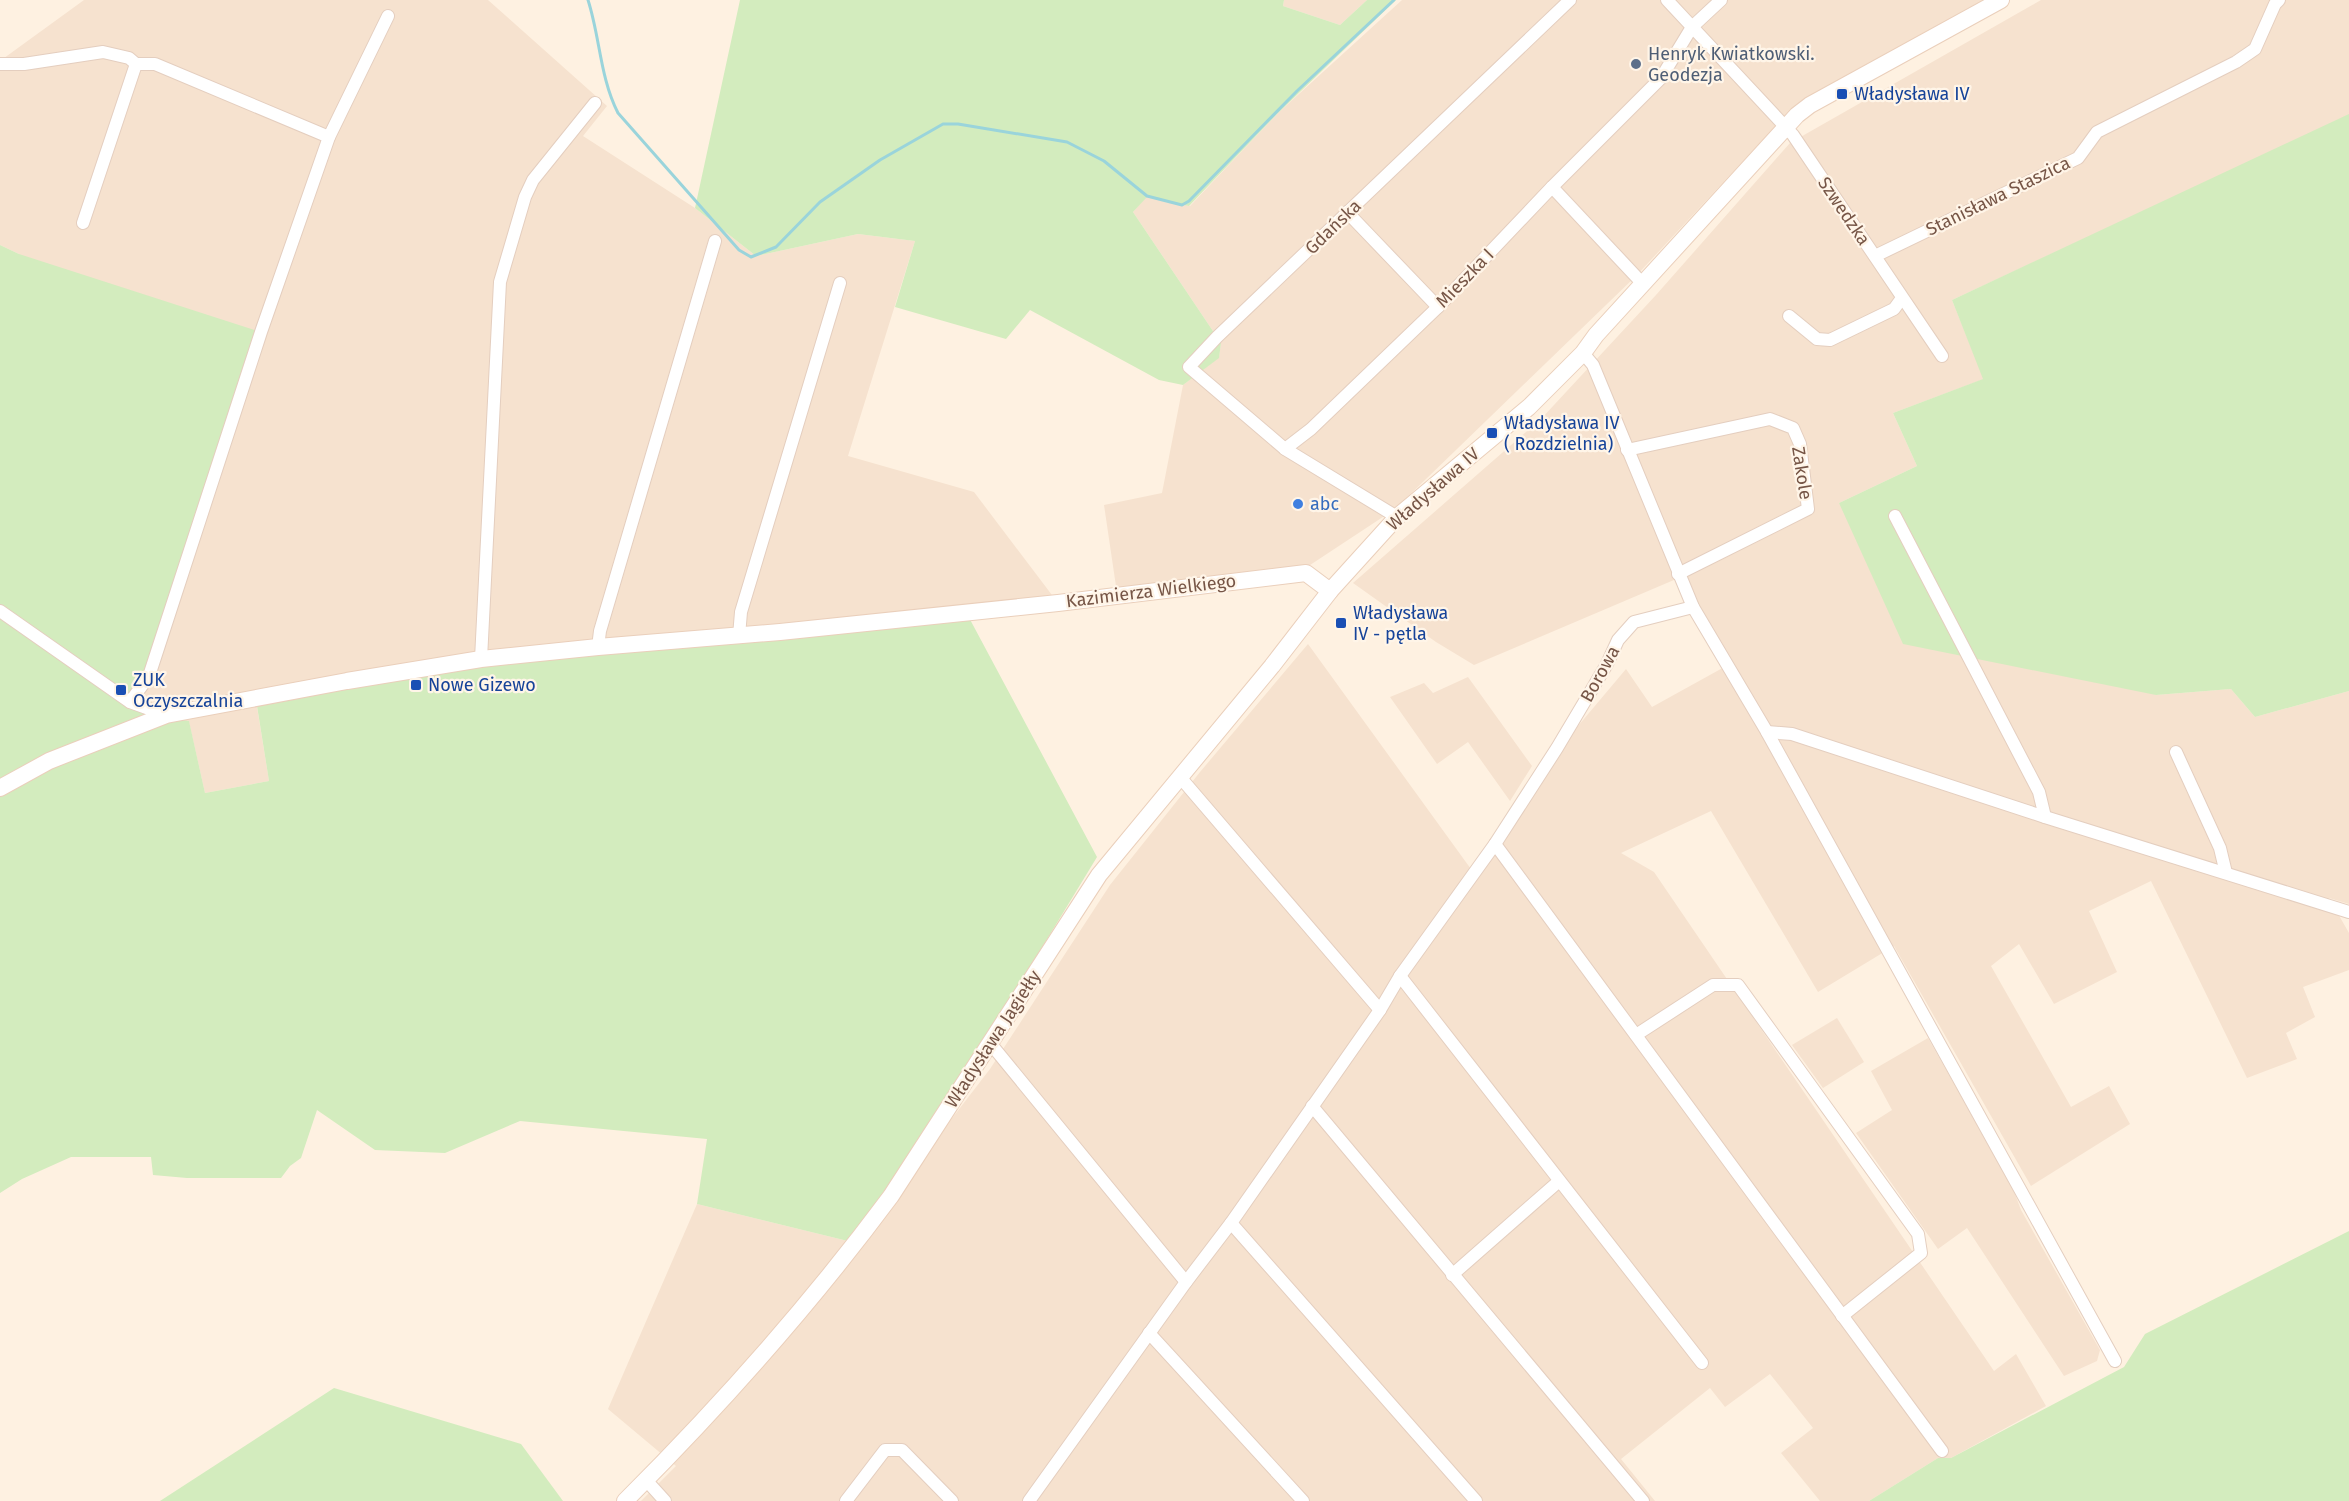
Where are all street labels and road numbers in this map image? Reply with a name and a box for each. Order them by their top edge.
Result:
street label: Stanisława Staszica [1922,152,2074,240]
street label: Szwedzka [1813,173,1875,249]
street label: Gdańska [1300,195,1366,259]
street label: Mieszka I [1431,244,1499,312]
street label: Władysława IV [1382,443,1484,535]
street label: Zakole [1787,445,1817,501]
street label: Kazimierza Wielkiego [1065,570,1237,612]
street label: Borowa [1576,642,1624,706]
street label: Władysława Jagiełły [940,966,1046,1112]

